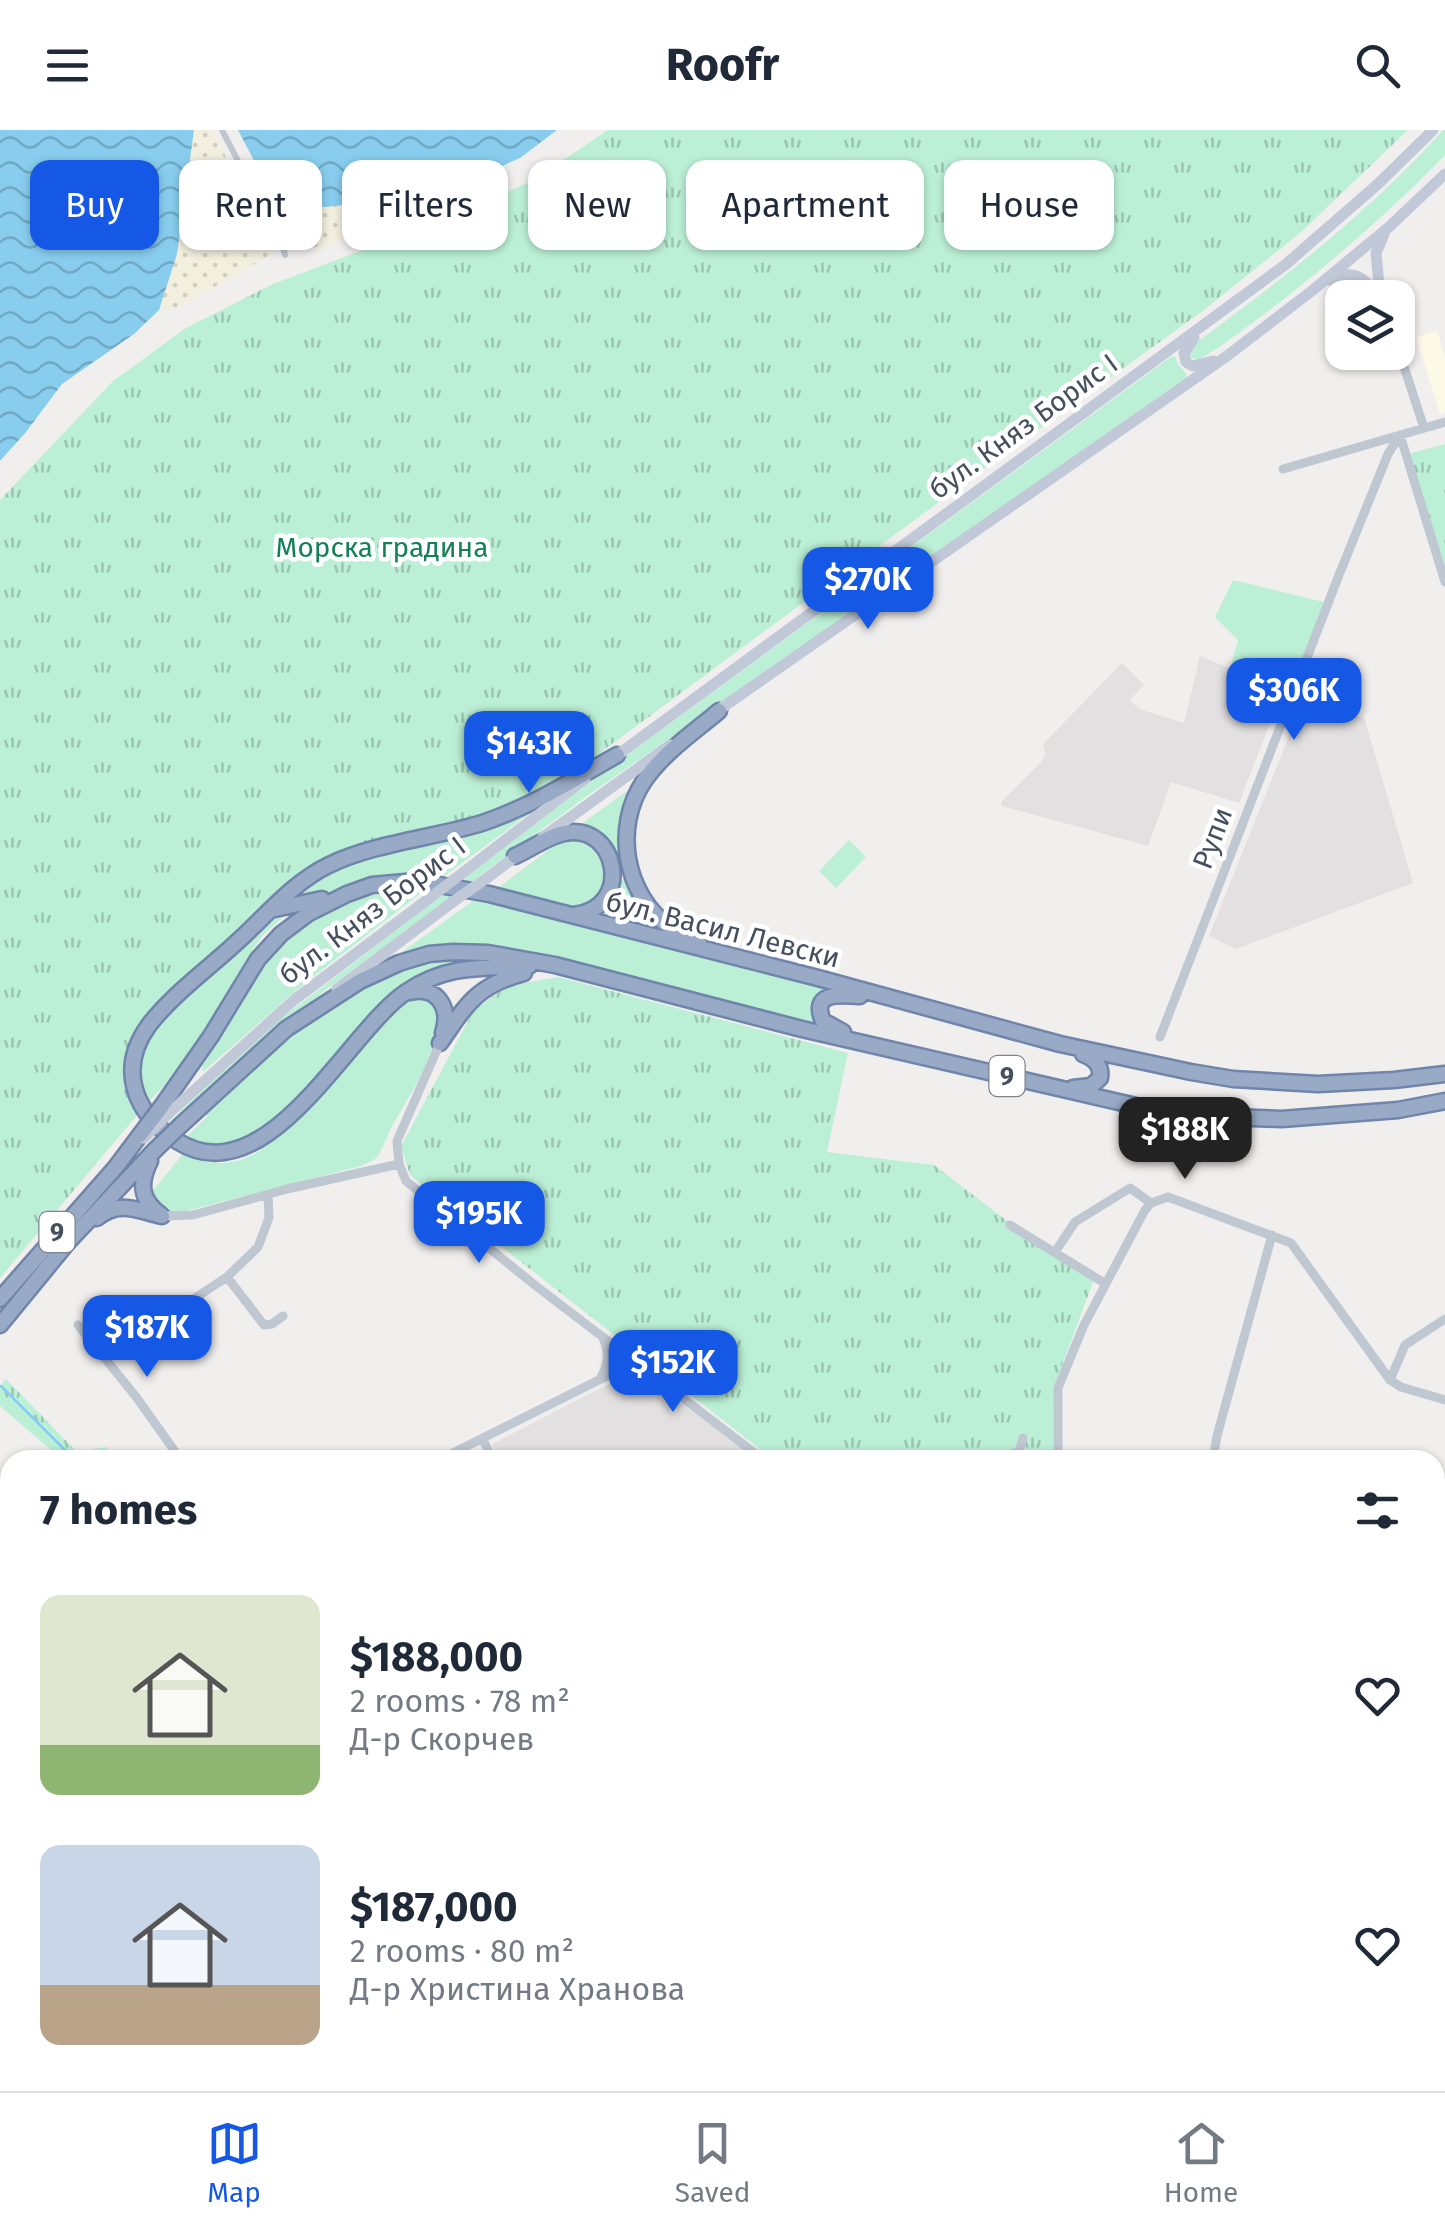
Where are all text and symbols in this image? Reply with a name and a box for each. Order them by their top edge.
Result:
icon: menu [40,38,95,93]
text: Roofr [666,38,779,92]
icon: search [1350,38,1405,93]
chip: Buy [30,160,159,250]
chip: Rent [179,160,322,250]
chip: Filters [342,160,508,250]
chip: New [528,160,666,250]
chip: Apartment [686,160,924,250]
chip: House [944,160,1114,250]
map controls [1325,280,1415,370]
button: layers [1325,280,1415,370]
street label: бул. Княз Борис I [923,347,1124,506]
park label: Морска градина [276,531,488,564]
pin: $270K [798,547,938,632]
text: $270K [824,560,912,598]
pin: $306K [1224,658,1364,743]
text: $306K [1248,671,1340,709]
pin: $143K [459,711,599,796]
text: $143K [486,724,572,762]
street label: Рупи [1186,803,1239,874]
street label: бул. Княз Борис I [273,830,472,991]
street label: бул. Васил Левски [602,884,843,975]
road number: 9 [990,1056,1024,1096]
pin: $188K [1115,1097,1255,1182]
text: $188K [1141,1110,1229,1148]
pin: $195K [409,1181,549,1266]
text: $195K [436,1194,522,1232]
road number: 9 [40,1212,74,1252]
pin: $187K [77,1295,217,1380]
text: $187K [105,1308,189,1346]
pin: $152K [603,1330,743,1415]
text: $152K [631,1343,715,1381]
icon: filters [1350,1483,1405,1538]
text: 7 homes [40,1485,197,1535]
text: $188,000 [350,1632,523,1682]
icon: home [120,1635,240,1755]
icon: heart [1350,1668,1405,1723]
text: 2 rooms · 78 m² [350,1682,570,1720]
text: Д-р Скорчев [350,1720,534,1758]
text: $187,000 [350,1882,518,1932]
icon: home [120,1885,240,2005]
icon: heart [1350,1918,1405,1973]
text: 2 rooms · 80 m² [350,1932,574,1970]
text: Д-р Христина Хранова [350,1970,685,2008]
tab: Map [207,2116,262,2209]
tab: Saved [675,2116,751,2209]
tab: Home [1164,2116,1238,2209]

